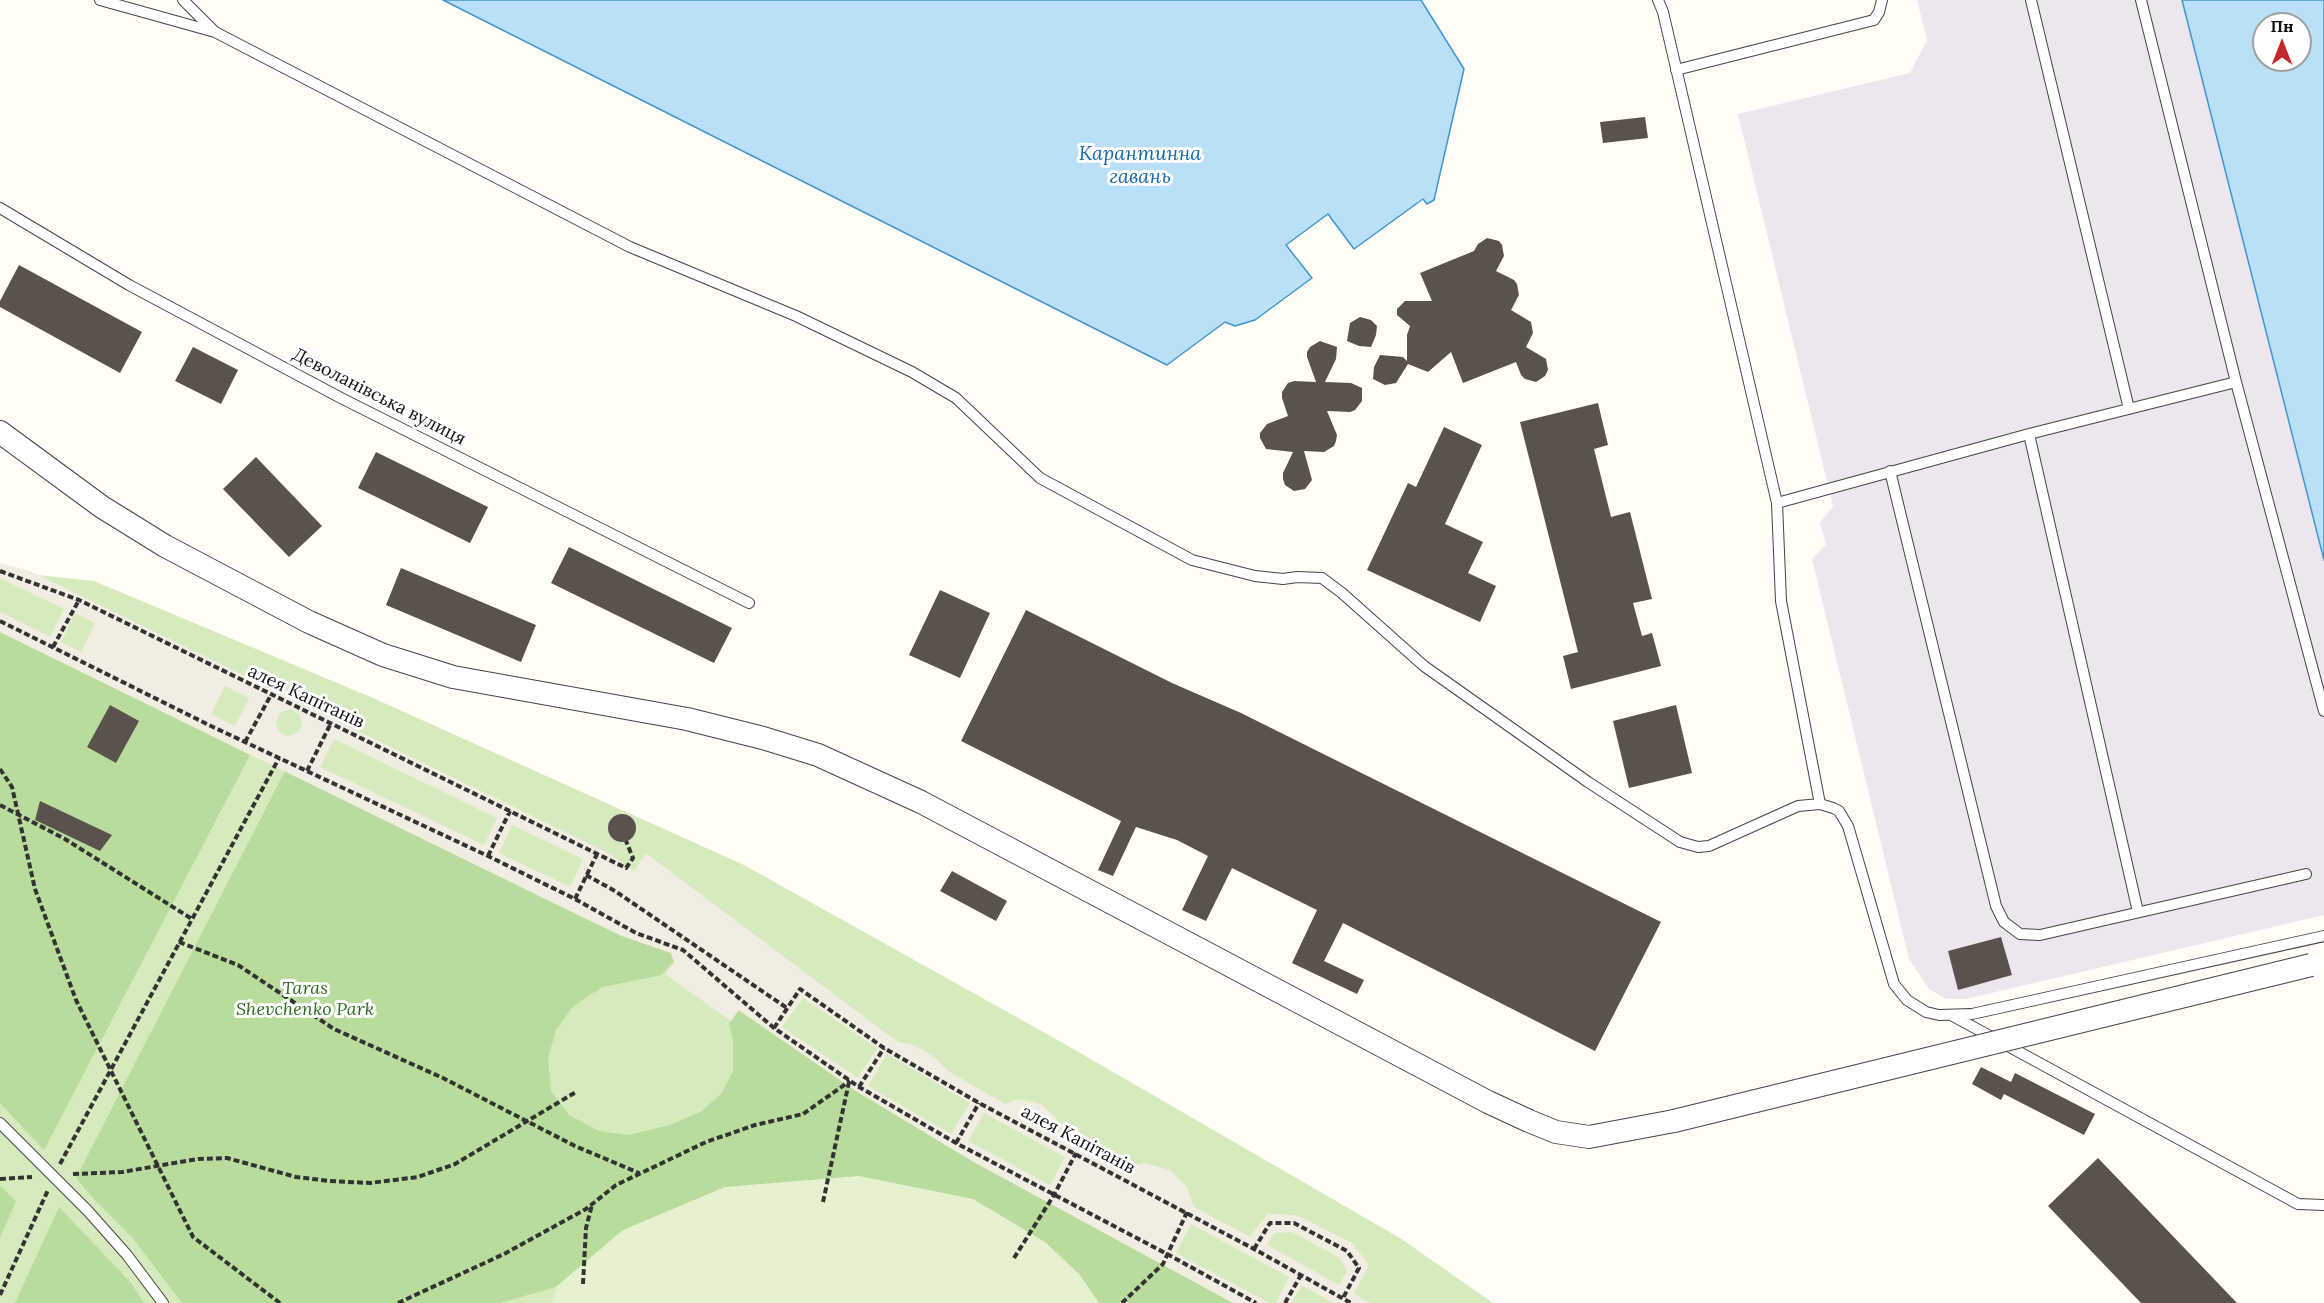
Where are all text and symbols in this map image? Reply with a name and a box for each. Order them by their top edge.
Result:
north arrow [2252,12,2312,72]
text: Пн [2270,16,2294,36]
water label: Карантинна гавань [1079,142,1201,189]
street label: Деволанівська вулиця [289,344,469,450]
street label: алея Капітанів [244,661,368,733]
park label: Taras Shevchenko Park [236,978,374,1020]
street label: алея Капітанів [1017,1101,1139,1179]

